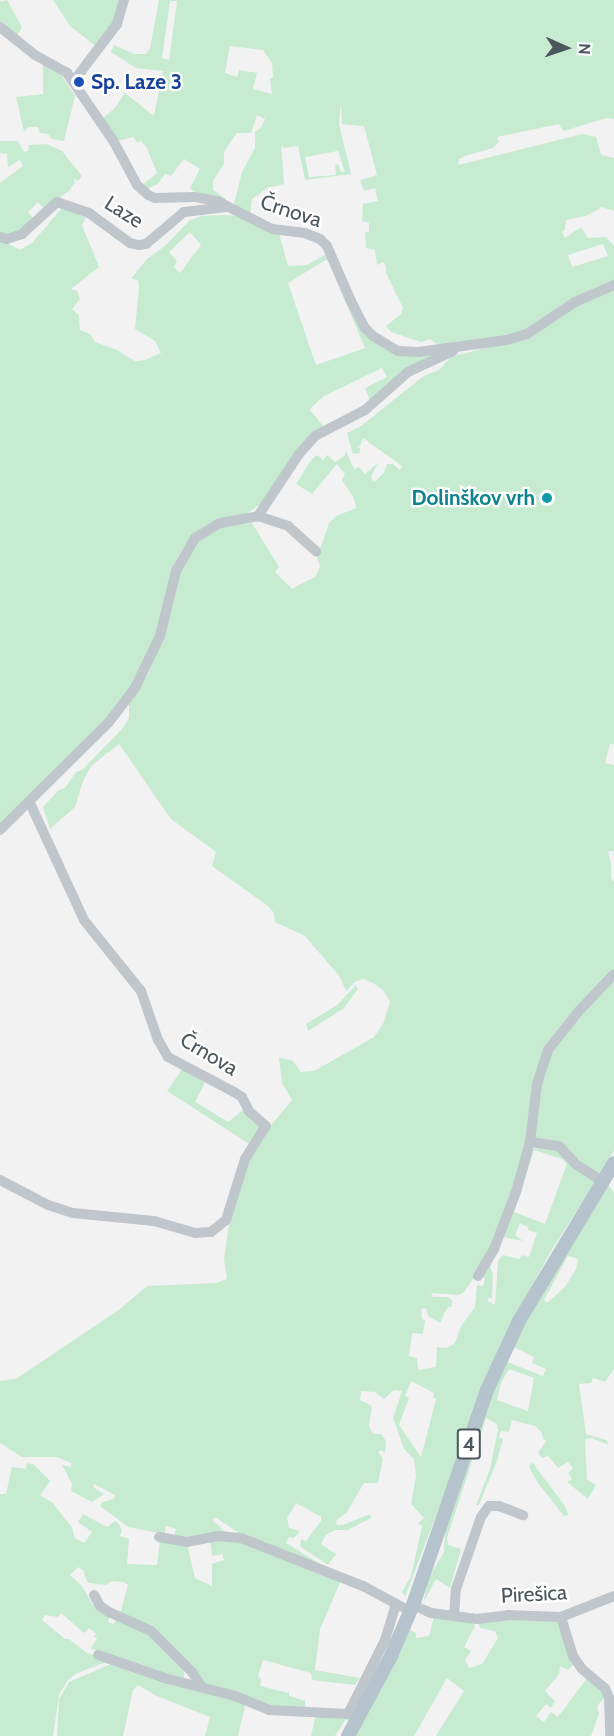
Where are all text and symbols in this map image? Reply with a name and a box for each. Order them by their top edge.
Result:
north arrow [536,18,596,78]
text: N [575,43,594,55]
place label: Sp. Laze 3 [91,69,182,95]
marker: Sp. Laze 3 [72,75,86,89]
street label: Črnova [257,189,325,233]
street label: Laze [100,190,148,234]
place label: Dolinškov vrh [411,485,535,511]
marker: Dolinškov vrh [540,491,554,505]
street label: Črnova [176,1027,242,1081]
road number: 4 [456,1427,482,1461]
street label: Pirešica [500,1580,568,1608]

